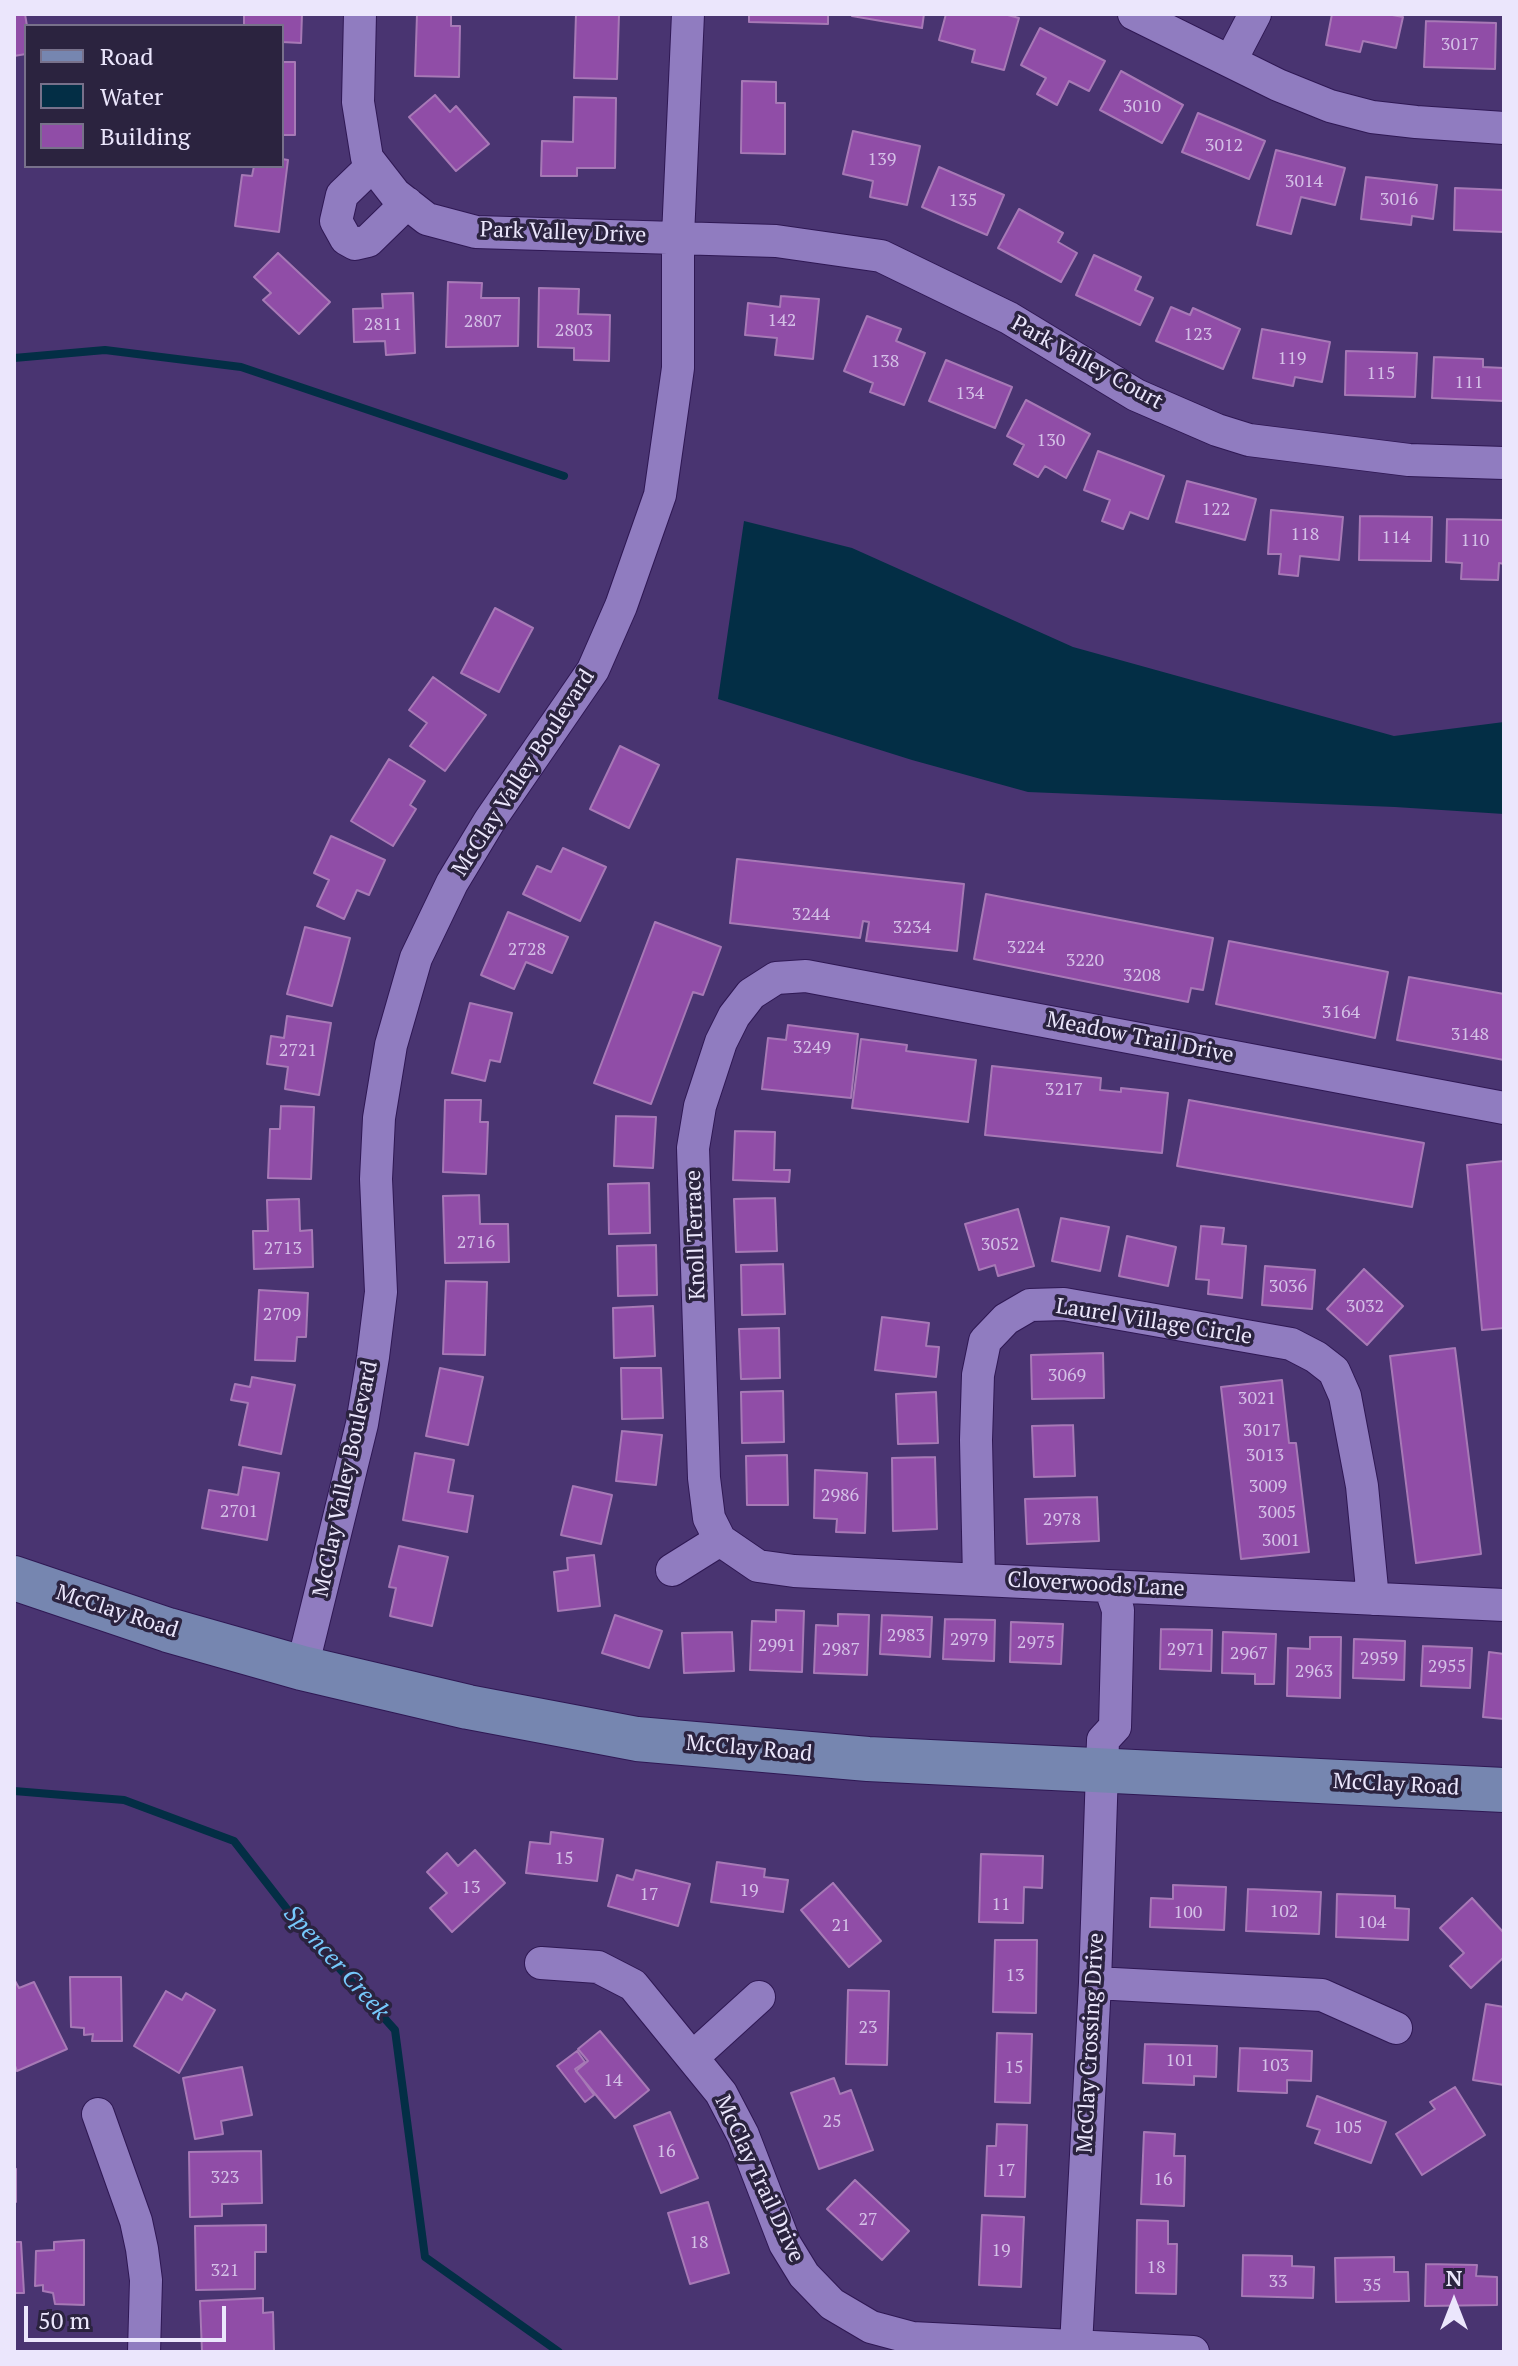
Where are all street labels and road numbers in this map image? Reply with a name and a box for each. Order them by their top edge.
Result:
street label: Park Valley Drive [479,217,647,249]
street label: Park Valley Court [1007,310,1167,416]
street label: McClay Valley Boulevard [447,665,601,881]
street label: Meadow Trail Drive [1044,1007,1236,1069]
street label: Knoll Terrace [681,1169,711,1301]
street label: Laurel Village Circle [1054,1293,1254,1351]
street label: McClay Valley Boulevard [308,1358,384,1600]
street label: Cloverwoods Lane [1007,1567,1185,1603]
street label: McClay Road [53,1580,181,1644]
street label: McClay Road [685,1730,813,1768]
street label: McClay Road [1332,1769,1460,1801]
street label: McClay Crossing Drive [1072,1932,1110,2154]
street label: McClay Trail Drive [709,2091,809,2267]

